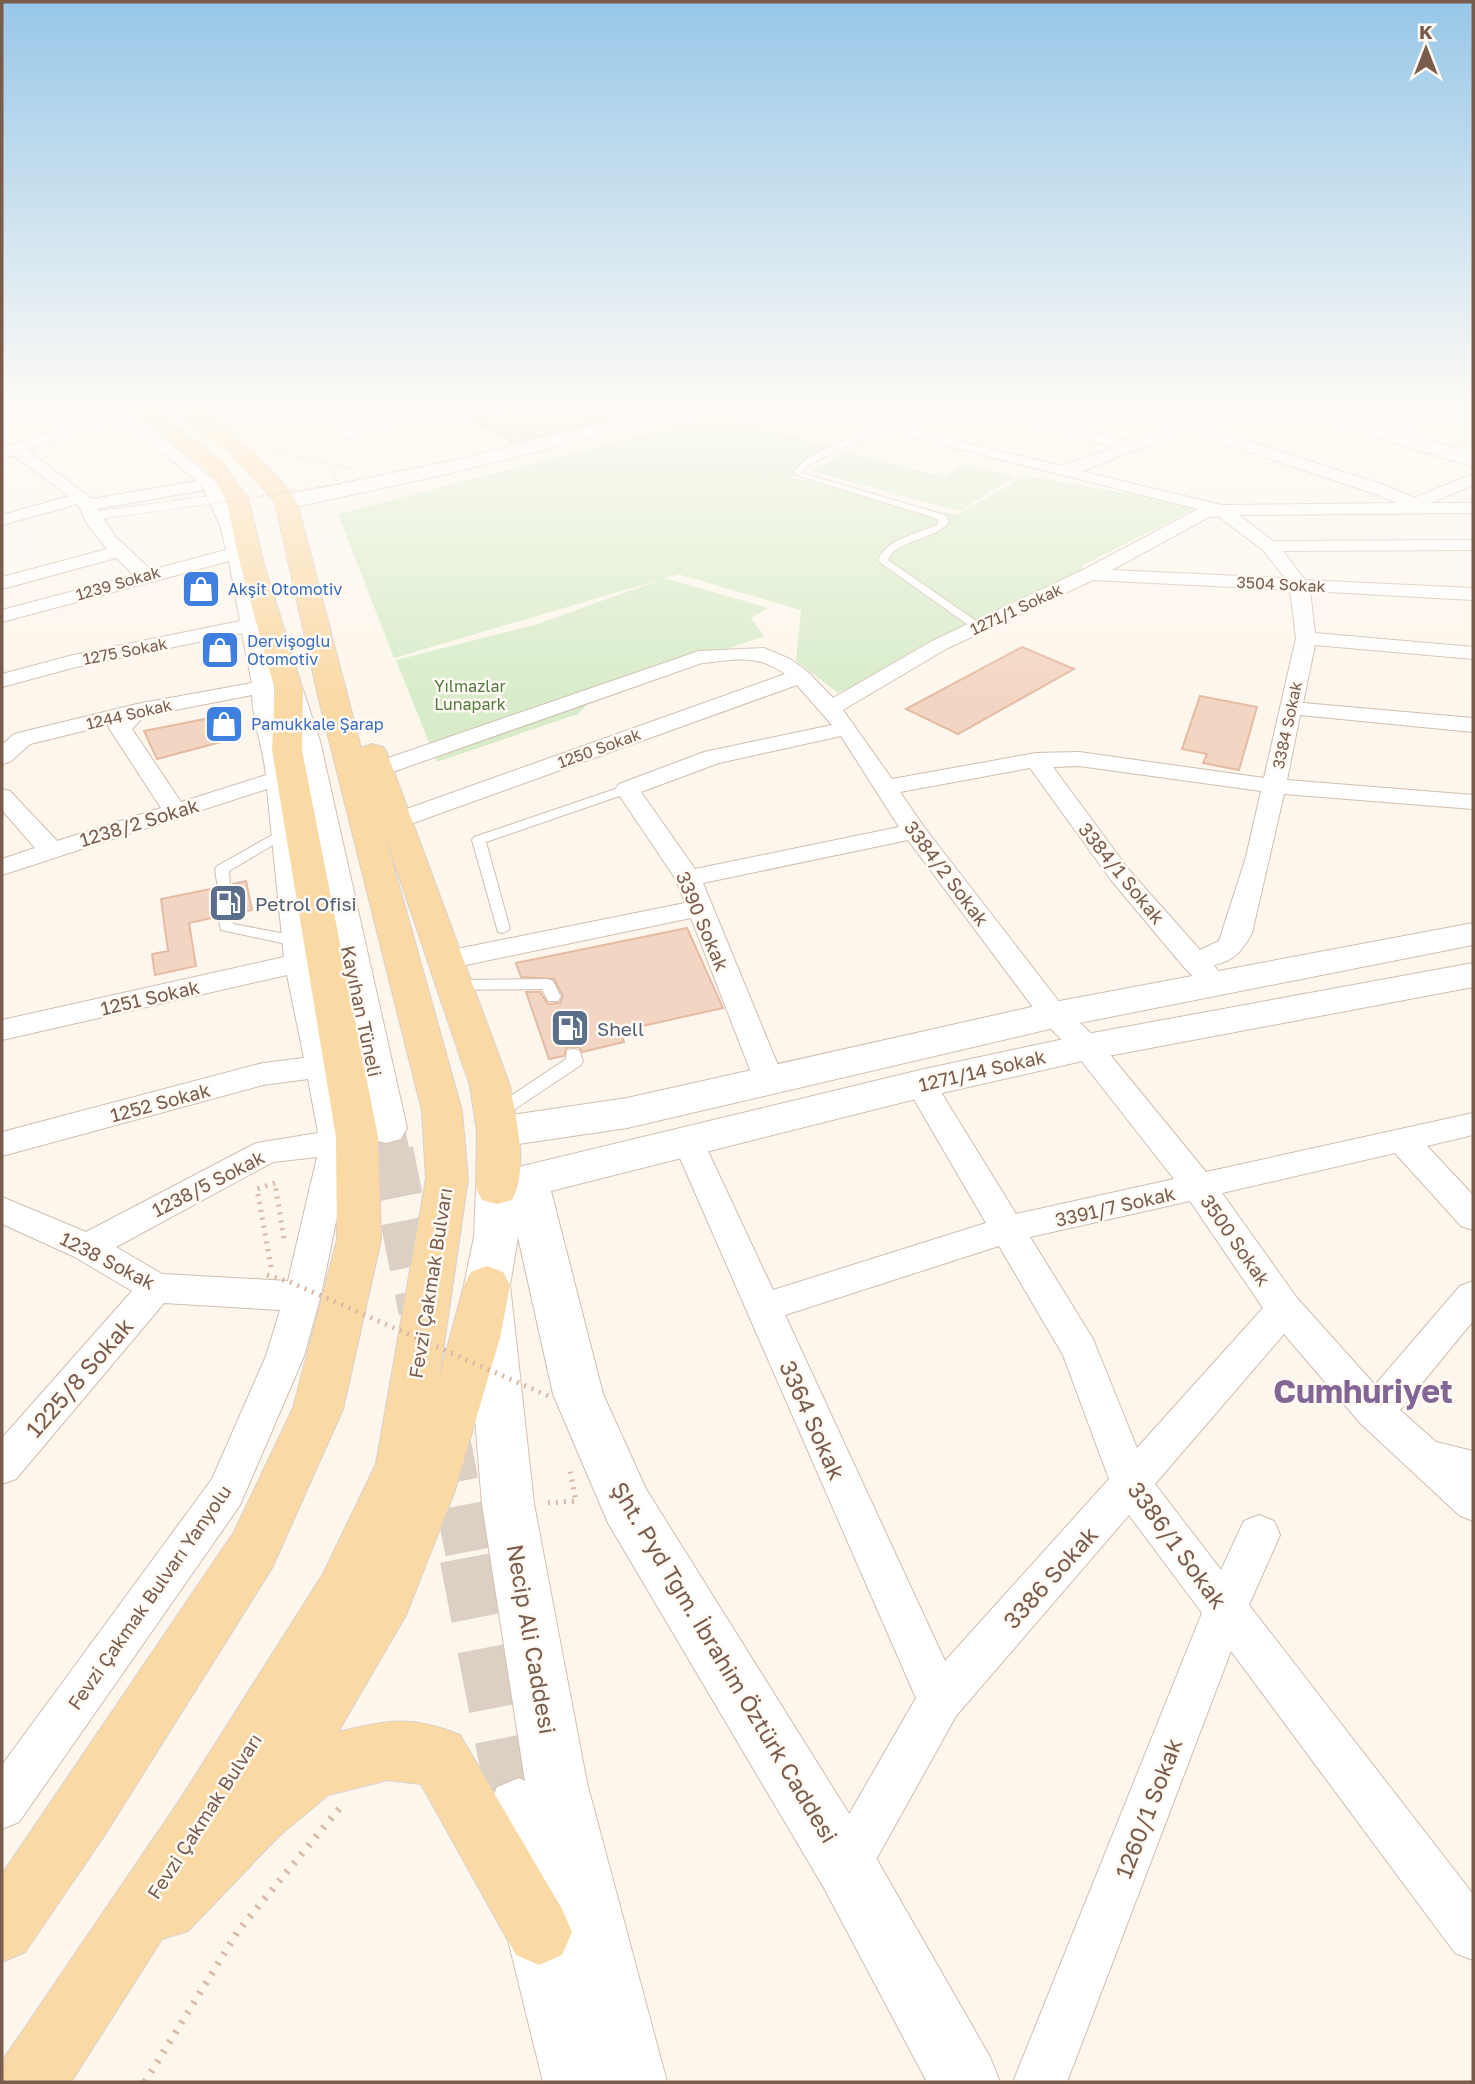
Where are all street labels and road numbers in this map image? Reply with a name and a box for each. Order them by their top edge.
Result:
street label: 1239 Sokak [73,561,163,605]
street label: 3504 Sokak [1236,572,1326,596]
street label: 1271/1 Sokak [967,579,1065,639]
street label: 1275 Sokak [81,633,169,669]
street label: 3384 Sokak [1268,679,1306,771]
street label: 1244 Sokak [84,694,174,734]
street label: 1250 Sokak [555,724,643,772]
street label: 1238/2 Sokak [77,793,202,851]
street label: 3384/2 Sokak [900,816,994,930]
street label: 3384/1 Sokak [1074,818,1170,929]
street label: 3390 Sokak [672,868,734,974]
street label: Kayıhan Tüneli [337,943,387,1079]
street label: 1251 Sokak [98,974,202,1020]
street label: 1271/14 Sokak [916,1044,1048,1096]
street label: 1252 Sokak [107,1078,213,1126]
street label: 1238/5 Sokak [148,1145,268,1221]
street label: 3391/7 Sokak [1053,1181,1177,1231]
street label: Fevzi Çakmak Bulvarı [404,1186,456,1380]
street label: 3500 Sokak [1196,1190,1276,1290]
street label: 1238 Sokak [57,1226,159,1294]
street label: 1225/8 Sokak [19,1311,139,1443]
street label: 3364 Sokak [774,1356,852,1484]
street label: Şht. Pyd Tğm. İbrahim Öztürk Caddesi [606,1476,844,1848]
street label: 3386/1 Sokak [1123,1476,1233,1614]
street label: Fevzi Çakmak Bulvarı Yanyolu [62,1480,236,1714]
street label: 3386 Sokak [997,1520,1103,1634]
street label: Necip Ali Caddesi [502,1542,562,1736]
street label: Fevzi Çakmak Bulvarı [142,1729,266,1903]
street label: 1260/1 Sokak [1108,1734,1188,1882]

